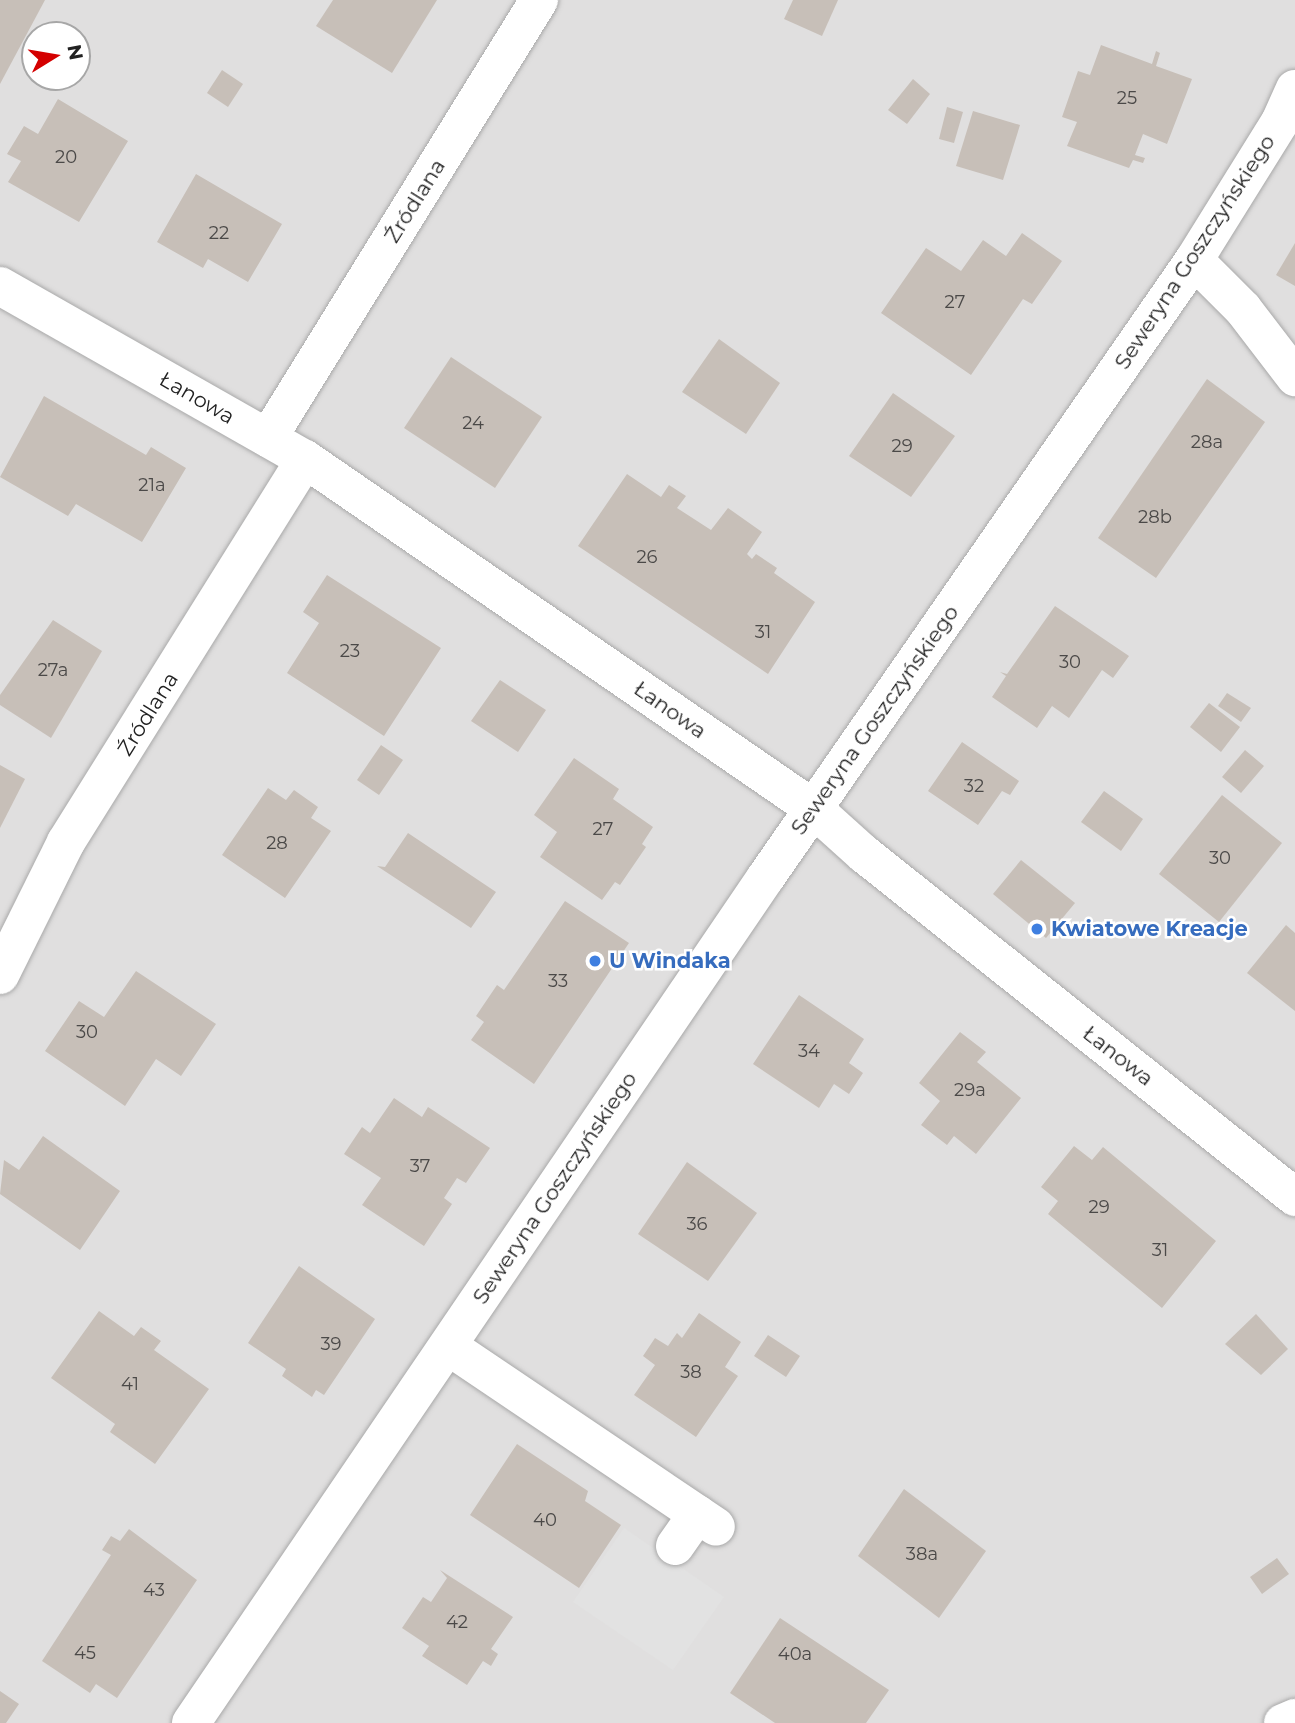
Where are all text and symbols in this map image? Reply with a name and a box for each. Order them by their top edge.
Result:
north arrow [21,21,91,91]
text: N [62,43,88,62]
house number: 25 [1117,87,1137,109]
street label: Seweryna Goszczyńskiego [1110,130,1280,374]
house number: 20 [55,146,77,168]
street label: Źródlana [379,155,451,247]
house number: 22 [209,222,229,244]
house number: 27 [945,291,965,313]
street label: Łanowa [155,367,239,429]
house number: 24 [462,412,484,434]
house number: 28a [1191,431,1223,453]
house number: 29 [891,435,913,457]
house number: 21a [138,474,166,496]
house number: 28b [1138,506,1172,528]
house number: 26 [636,546,658,568]
street label: Seweryna Goszczyńskiego [786,600,964,840]
house number: 31 [755,621,771,643]
house number: 23 [340,640,360,662]
house number: 30 [1059,651,1081,673]
house number: 27a [38,659,68,681]
street label: Źródlana [112,668,184,760]
street label: Łanowa [629,676,711,744]
house number: 32 [964,775,984,797]
house number: 27 [593,818,613,840]
house number: 28 [266,832,288,854]
house number: 30 [1209,847,1231,869]
place label: Kwiatowe Kreacje [1051,916,1248,942]
marker: Kwiatowe Kreacje [1029,921,1045,937]
place label: U Windaka [609,948,731,974]
marker: U Windaka [587,953,603,969]
house number: 33 [548,970,568,992]
house number: 30 [76,1021,98,1043]
street label: Łanowa [1078,1021,1158,1091]
house number: 34 [798,1040,820,1062]
street label: Seweryna Goszczyńskiego [468,1067,642,1309]
house number: 29a [954,1079,986,1101]
house number: 37 [410,1155,430,1177]
house number: 29 [1088,1196,1110,1218]
house number: 36 [686,1213,708,1235]
house number: 31 [1152,1239,1168,1261]
house number: 39 [320,1333,342,1355]
house number: 38 [680,1361,702,1383]
house number: 41 [121,1373,139,1395]
house number: 40 [533,1509,557,1531]
house number: 38a [906,1543,938,1565]
house number: 43 [143,1579,165,1601]
house number: 42 [446,1611,468,1633]
house number: 45 [74,1642,96,1664]
house number: 40a [778,1643,812,1665]

